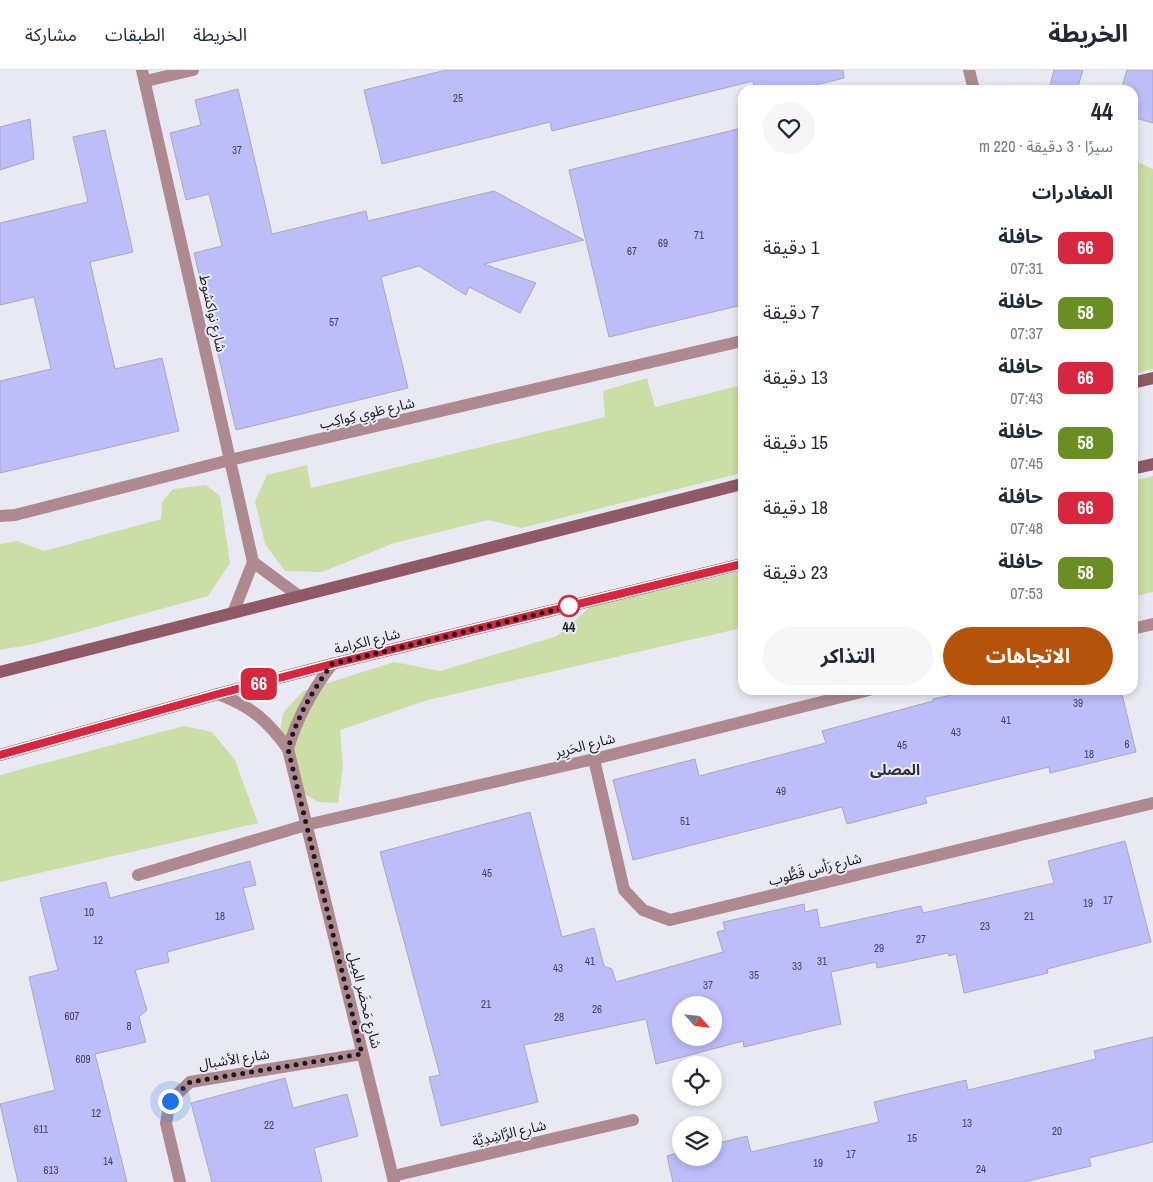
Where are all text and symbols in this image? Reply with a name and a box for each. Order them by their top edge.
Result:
text: الخريطة [1048,17,1128,49]
text: مشاركة [25,22,77,47]
text: الطبقات [105,22,165,47]
text: الخريطة [193,22,247,47]
house number: 25 [453,91,463,105]
text: 44 [1091,95,1113,127]
button: heart [763,102,815,154]
text: سيرًا · 3 دقيقة · 220 m [979,135,1113,157]
house number: 37 [232,143,242,157]
text: المغادرات [1032,179,1113,205]
text: حافلة [998,223,1043,249]
house number: 71 [694,228,704,242]
text: 1 دقيقة [763,234,819,260]
text: 66 [1077,235,1094,260]
house number: 69 [658,236,668,250]
house number: 67 [627,244,637,258]
text: 07:31 [1010,257,1043,279]
street label: شارع نواكشوط [193,272,231,354]
text: حافلة [998,288,1043,314]
text: 7 دقيقة [763,299,819,325]
text: 58 [1077,300,1094,325]
house number: 57 [329,315,339,329]
text: 07:37 [1010,322,1043,344]
text: حافلة [998,353,1043,379]
text: 13 دقيقة [763,364,828,390]
text: 66 [1077,365,1094,390]
text: 07:43 [1010,387,1043,409]
street label: شارع طَوِي كِواكِب [318,393,417,435]
text: حافلة [998,418,1043,444]
text: 15 دقيقة [763,429,828,455]
text: 58 [1077,430,1094,455]
text: 07:45 [1010,452,1043,474]
text: حافلة [998,483,1043,509]
text: 18 دقيقة [763,494,828,520]
text: 66 [1077,495,1094,520]
text: 07:48 [1010,517,1043,539]
text: حافلة [998,548,1043,574]
text: 23 دقيقة [763,559,828,585]
text: 58 [1077,560,1094,585]
text: 07:53 [1010,582,1043,604]
marker: 44 [558,595,580,617]
place label: 44 [563,618,576,636]
street label: شارع الكرامة [332,624,402,660]
button: التذاكر [763,627,933,685]
button: الاتجاهات [943,627,1113,685]
line badge: 66 [236,668,282,700]
text: 66 [251,671,267,696]
house number: 39 [1073,696,1083,710]
house number: 41 [1001,713,1011,727]
house number: 43 [951,725,961,739]
street label: شارع الحَرِير [552,729,617,763]
house number: 6 [1124,737,1130,751]
house number: 45 [897,738,907,752]
house number: 18 [1084,747,1094,761]
district label: المصلى [870,759,920,780]
house number: 49 [776,784,786,798]
house number: 51 [680,814,690,828]
street label: شارع رَأس قَطُّوب [766,848,864,891]
house number: 45 [482,866,492,880]
house number: 17 [1103,893,1113,907]
house number: 19 [1083,896,1093,910]
house number: 10 [84,905,94,919]
house number: 18 [215,909,225,923]
house number: 21 [1024,909,1034,923]
house number: 23 [980,919,990,933]
house number: 27 [916,932,926,946]
house number: 12 [93,933,103,947]
house number: 29 [874,941,884,955]
street label: شارع مَحضَر المِيل [342,950,386,1051]
house number: 41 [585,954,595,968]
house number: 31 [817,954,827,968]
house number: 33 [792,959,802,973]
house number: 43 [553,961,563,975]
house number: 35 [749,968,759,982]
house number: 37 [703,978,713,992]
north arrow [672,996,722,1046]
map controls [672,996,722,1166]
house number: 21 [481,997,491,1011]
house number: 26 [592,1002,602,1016]
house number: 607 [64,1009,80,1023]
house number: 28 [554,1010,564,1024]
house number: 8 [126,1019,132,1033]
street label: شارع الأشبال [197,1045,271,1075]
house number: 609 [75,1052,91,1066]
button: locate [672,1056,722,1106]
your location [158,1089,183,1114]
house number: 12 [91,1106,101,1120]
street label: شارع الرَّاشِدِيَّة [470,1116,548,1152]
button: layers [672,1116,722,1166]
house number: 13 [962,1116,972,1130]
house number: 22 [264,1118,274,1132]
house number: 611 [34,1122,48,1136]
house number: 20 [1052,1124,1062,1138]
house number: 15 [907,1131,917,1145]
house number: 17 [846,1147,856,1161]
house number: 14 [103,1154,113,1168]
house number: 19 [813,1156,823,1170]
house number: 24 [976,1162,986,1176]
house number: 613 [43,1163,59,1177]

